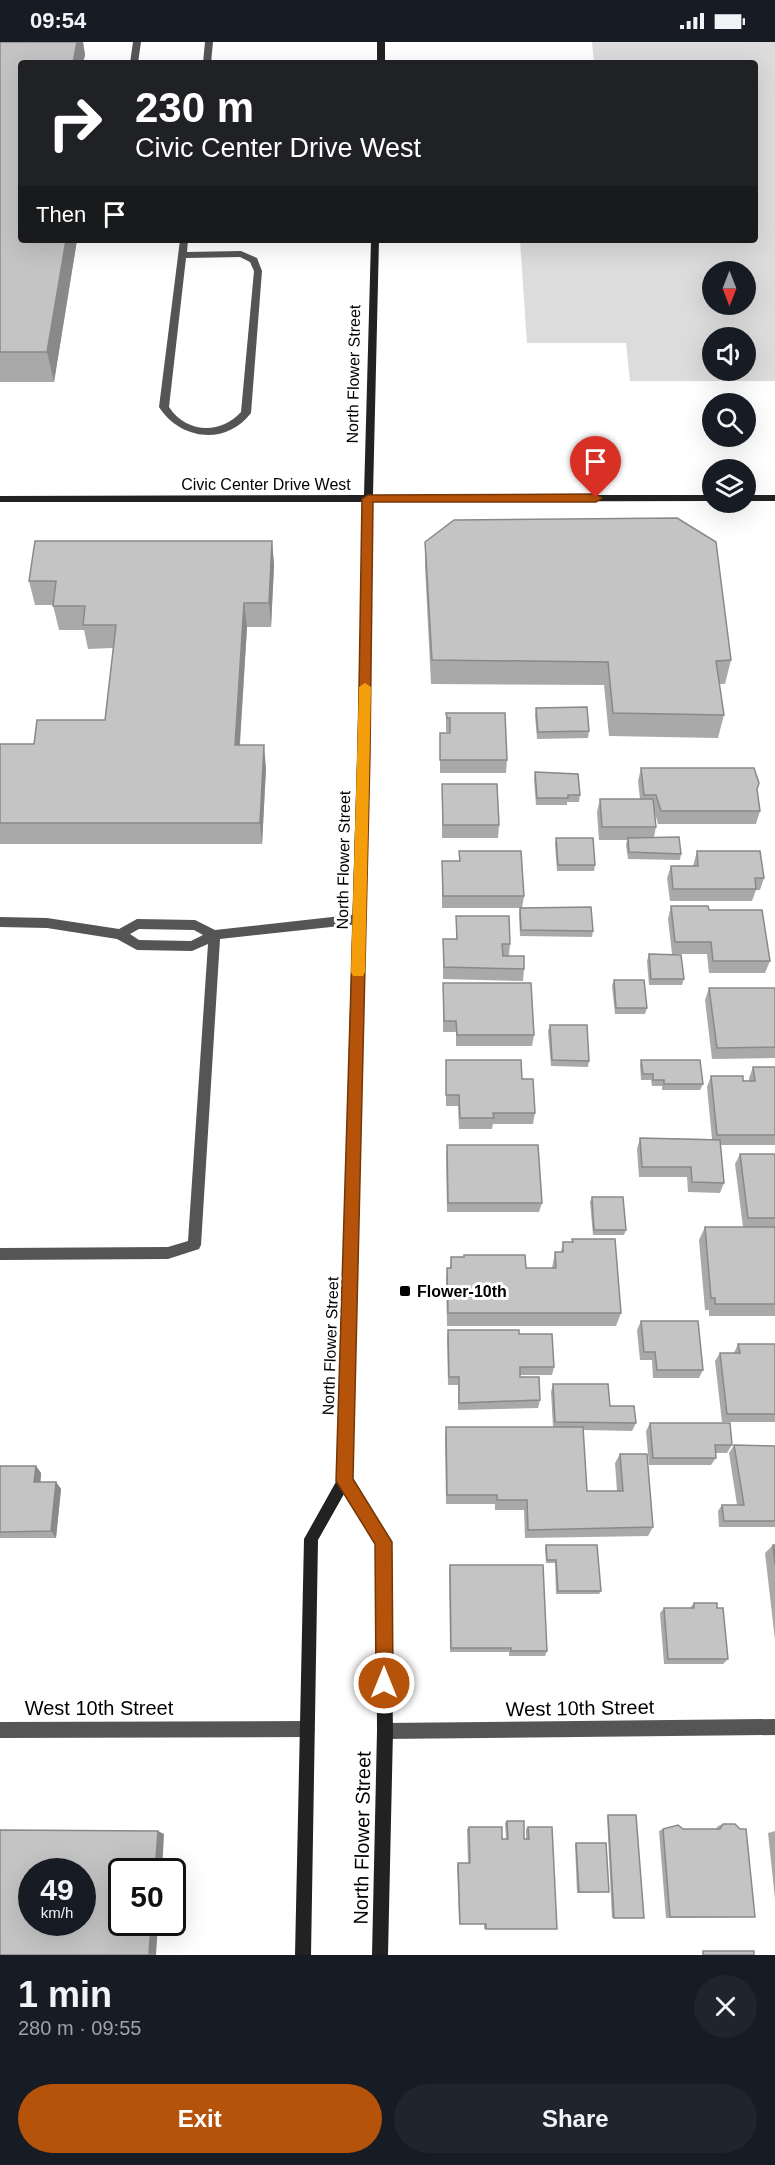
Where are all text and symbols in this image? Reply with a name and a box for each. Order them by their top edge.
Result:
text: 09:54 [30,8,86,33]
icon: right [36,84,114,162]
text: 230 m [135,84,254,131]
text: Civic Center Drive West [135,133,421,163]
icon: arrive [98,198,131,231]
text: Then [36,202,86,227]
north arrow [702,261,756,315]
map controls [702,261,756,513]
street label: North Flower Street [344,304,363,444]
button: sound [702,327,756,381]
button: search [702,393,756,447]
pin [570,436,621,498]
icon: arrive [579,445,612,478]
button: layers [702,459,756,513]
street label: Civic Center Drive West [181,476,351,493]
street label: North Flower Street [334,790,353,930]
street label: North Flower Street [320,1276,341,1416]
place label: Flower-10th [417,1283,507,1300]
marker: Flower-10th [398,1284,412,1298]
position arrow [352,1651,416,1715]
street label: West 10th Street [506,1696,655,1720]
street label: West 10th Street [25,1697,174,1719]
street label: North Flower Street [349,1751,375,1925]
speed limit sign: 50 [108,1858,186,1936]
text: 49 [40,1873,74,1906]
text: km/h [41,1904,73,1921]
text: 1 min [18,1974,112,2015]
button: close [694,1975,757,2038]
text: 280 m · 09:55 [18,2017,141,2039]
button: Exit [18,2084,382,2153]
button: Share [394,2084,757,2153]

